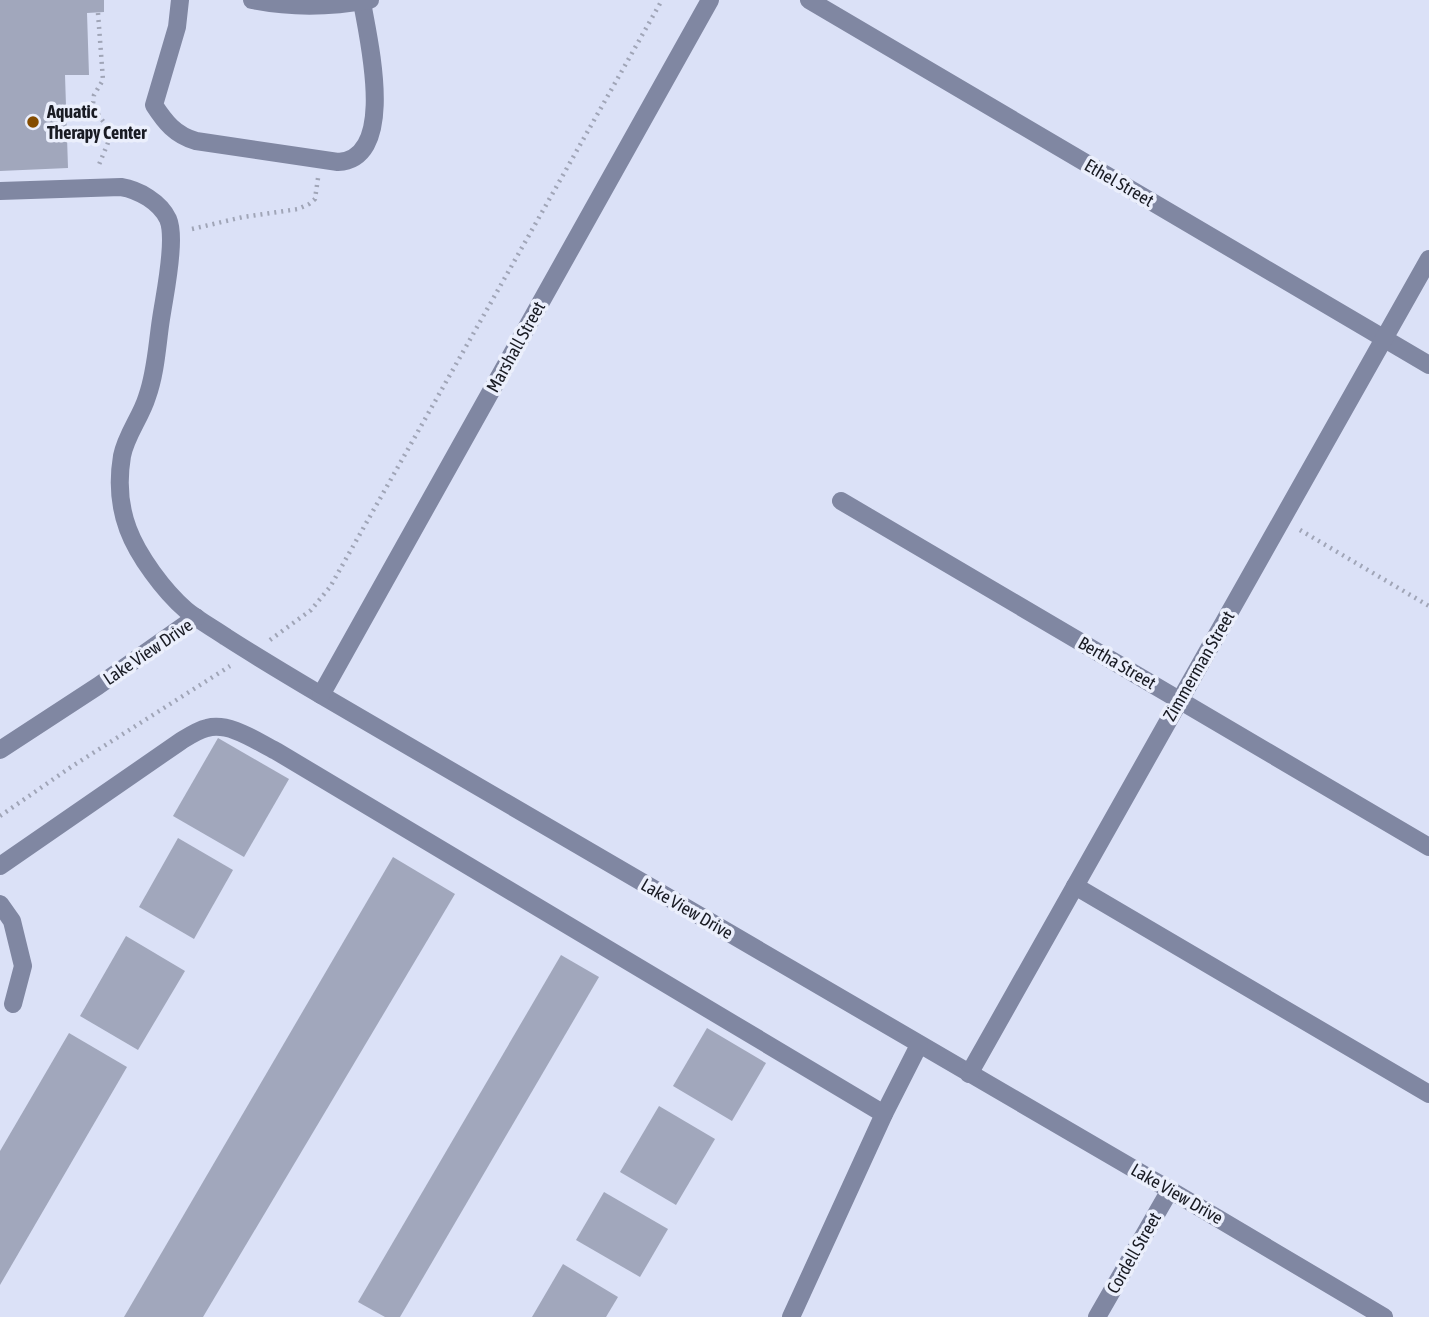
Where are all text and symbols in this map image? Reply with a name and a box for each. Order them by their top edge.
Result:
place label: Aquatic Therapy Center [46,101,147,143]
marker: Aquatic Therapy Center [25,114,41,130]
street label: Ethel Street [1081,154,1158,211]
street label: Marshall Street [482,298,549,396]
street label: Zimmerman Street [1159,607,1239,725]
street label: Lake View Drive [99,614,196,689]
street label: Bertha Street [1075,632,1160,693]
street label: Lake View Drive [638,874,737,943]
street label: Lake View Drive [1128,1159,1227,1228]
street label: Cordell Street [1102,1208,1165,1297]

